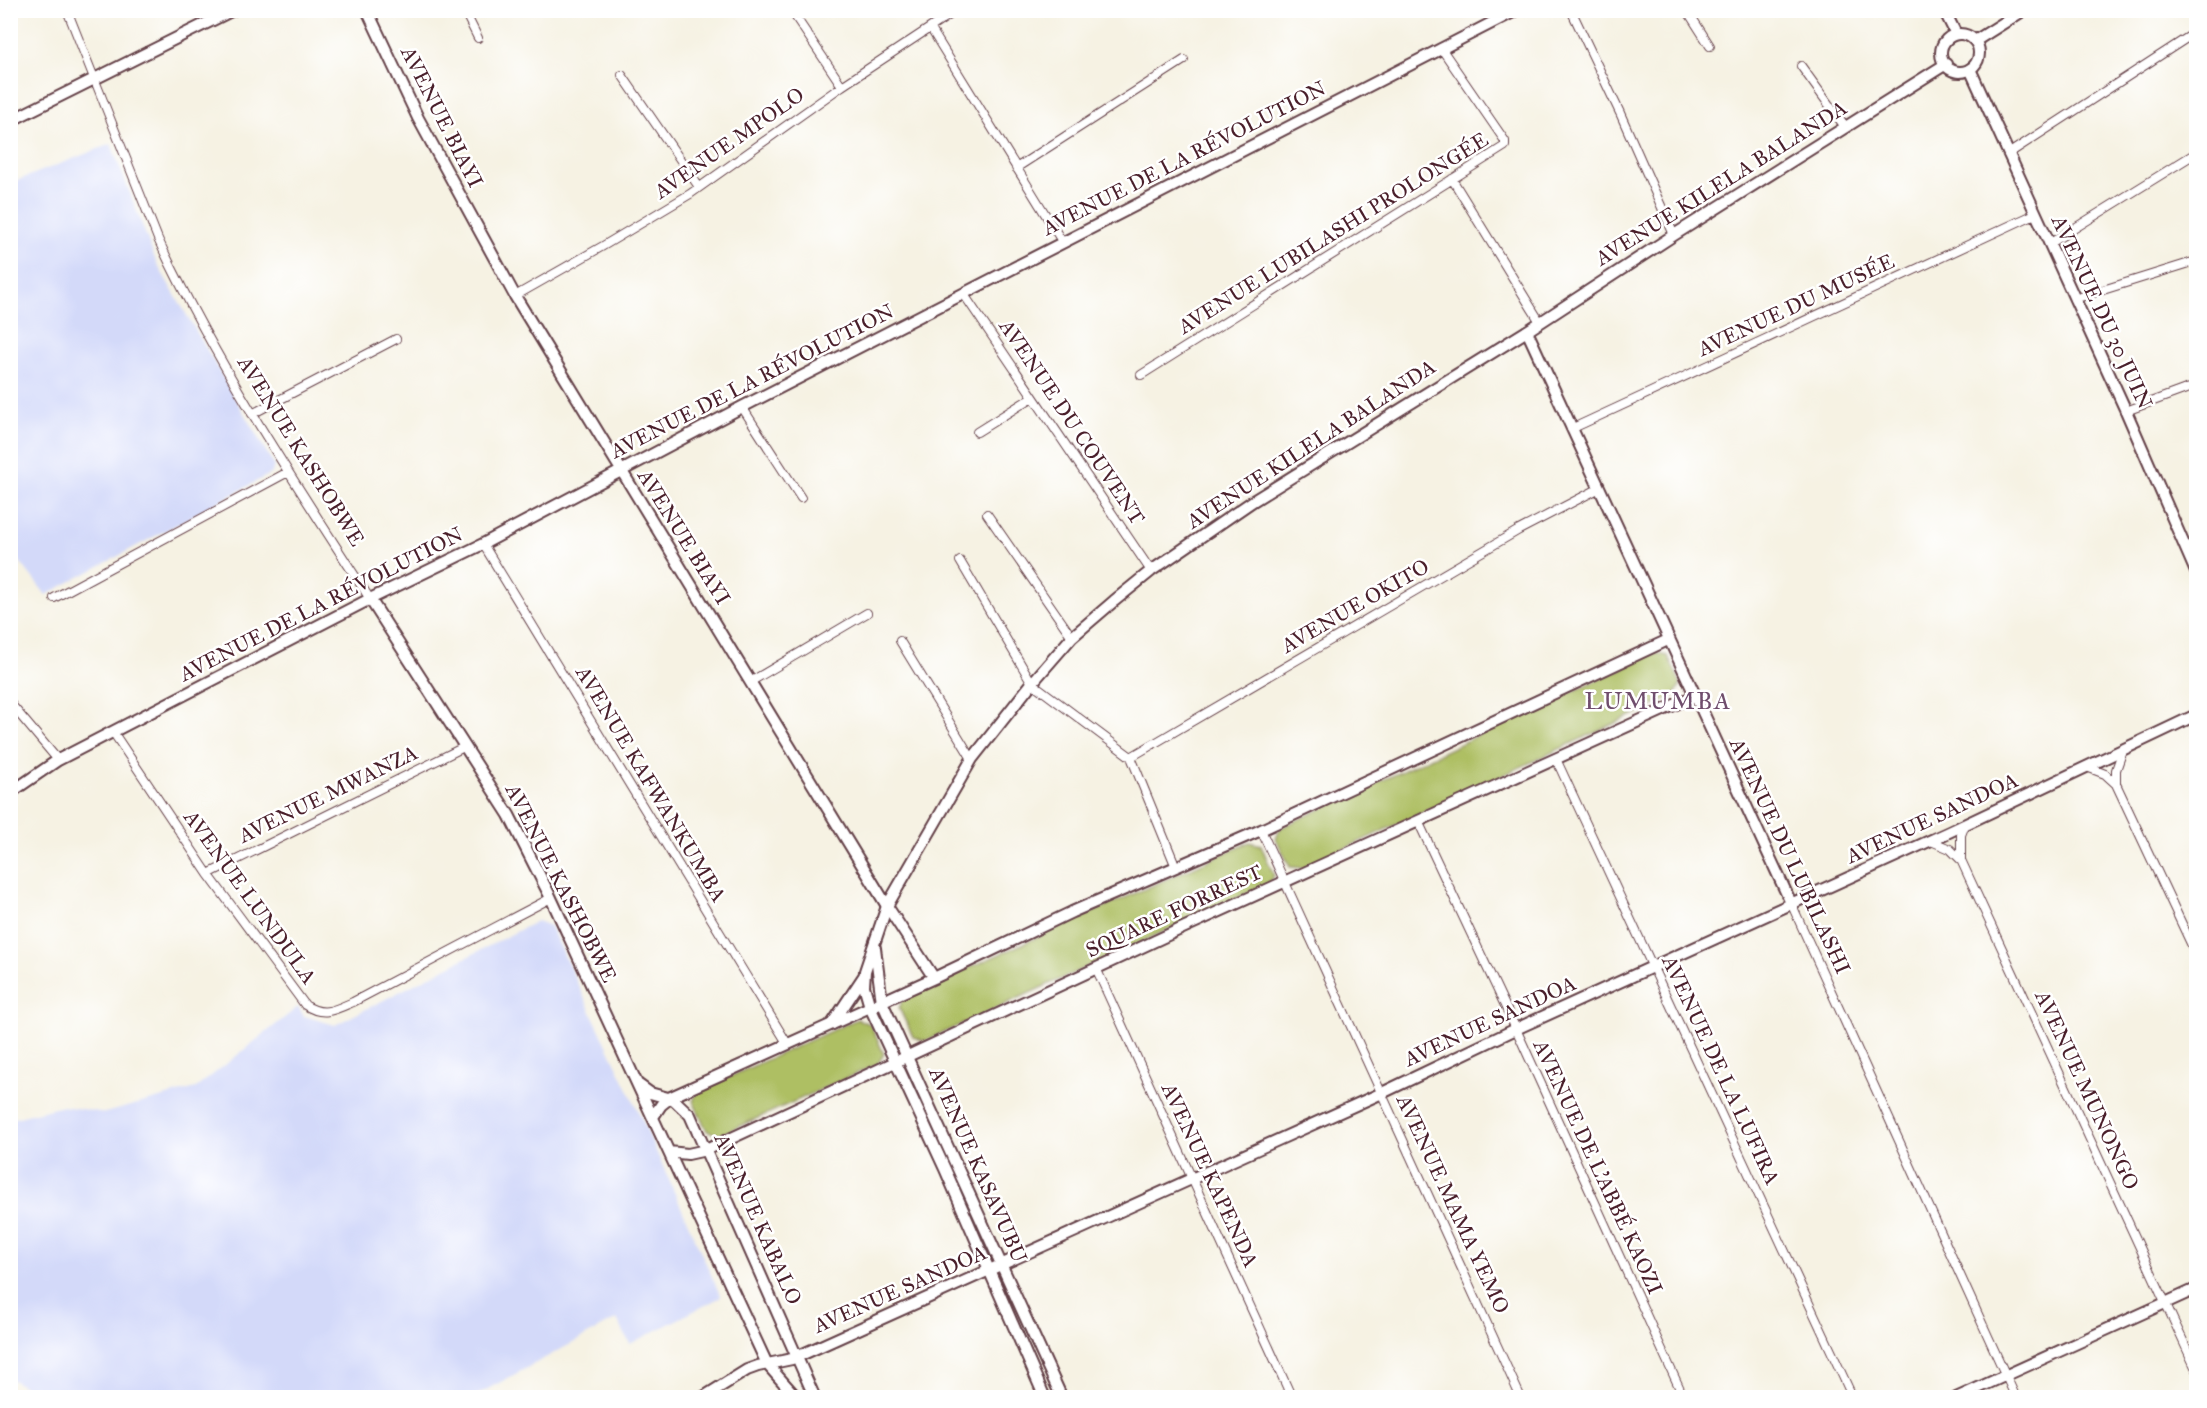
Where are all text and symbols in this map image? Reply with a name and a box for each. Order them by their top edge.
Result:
street label: AVENUE BIAYI [395,41,489,192]
street label: AVENUE DE LA RÉVOLUTION [1037,74,1330,241]
street label: AVENUE MPOLO [648,82,809,205]
street label: AVENUE KILELA BALANDA [1590,95,1852,272]
street label: AVENUE LUBILASHI PROLONGÉE [1172,125,1493,340]
street label: AVENUE DU 30 JUIN [2045,210,2158,413]
street label: AVENUE DU MUSÉE [1692,247,1898,362]
street label: AVENUE DE LA RÉVOLUTION [605,297,898,464]
street label: AVENUE DU COUVENT [993,314,1150,530]
street label: AVENUE KASHOBWE [231,350,370,551]
street label: AVENUE KILELA BALANDA [1181,354,1440,535]
street label: AVENUE BIAYI [631,463,736,610]
street label: AVENUE DE LA RÉVOLUTION [174,520,467,687]
street label: AVENUE OKITO [1276,553,1433,659]
street label: AVENUE KAFWANKUMBA [570,660,732,907]
district label: LUMUMBA [1584,686,1732,716]
street label: AVENUE DU LUBILASHI [1723,733,1856,978]
street label: AVENUE MWANZA [233,739,422,849]
street label: AVENUE SANDOA [1841,767,2022,870]
street label: AVENUE KASHOBWE [499,778,622,987]
street label: AVENUE LUNDULA [178,804,322,989]
street label: SQUARE FORREST [1082,859,1266,963]
street label: AVENUE DE LA LUFIRA [1656,950,1786,1189]
street label: AVENUE SANDOA [1399,970,1580,1073]
street label: AVENUE MUNONGO [2029,985,2145,1194]
street label: AVENUE DE L'ABBÉ KAOZI [1527,1034,1669,1298]
street label: AVENUE KASAVUBU [923,1062,1033,1267]
street label: AVENUE KAPENDA [1155,1078,1264,1271]
street label: AVENUE MAMA YEMO [1390,1090,1515,1317]
street label: AVENUE KABALO [708,1128,807,1309]
street label: AVENUE SANDOA [809,1239,991,1339]

